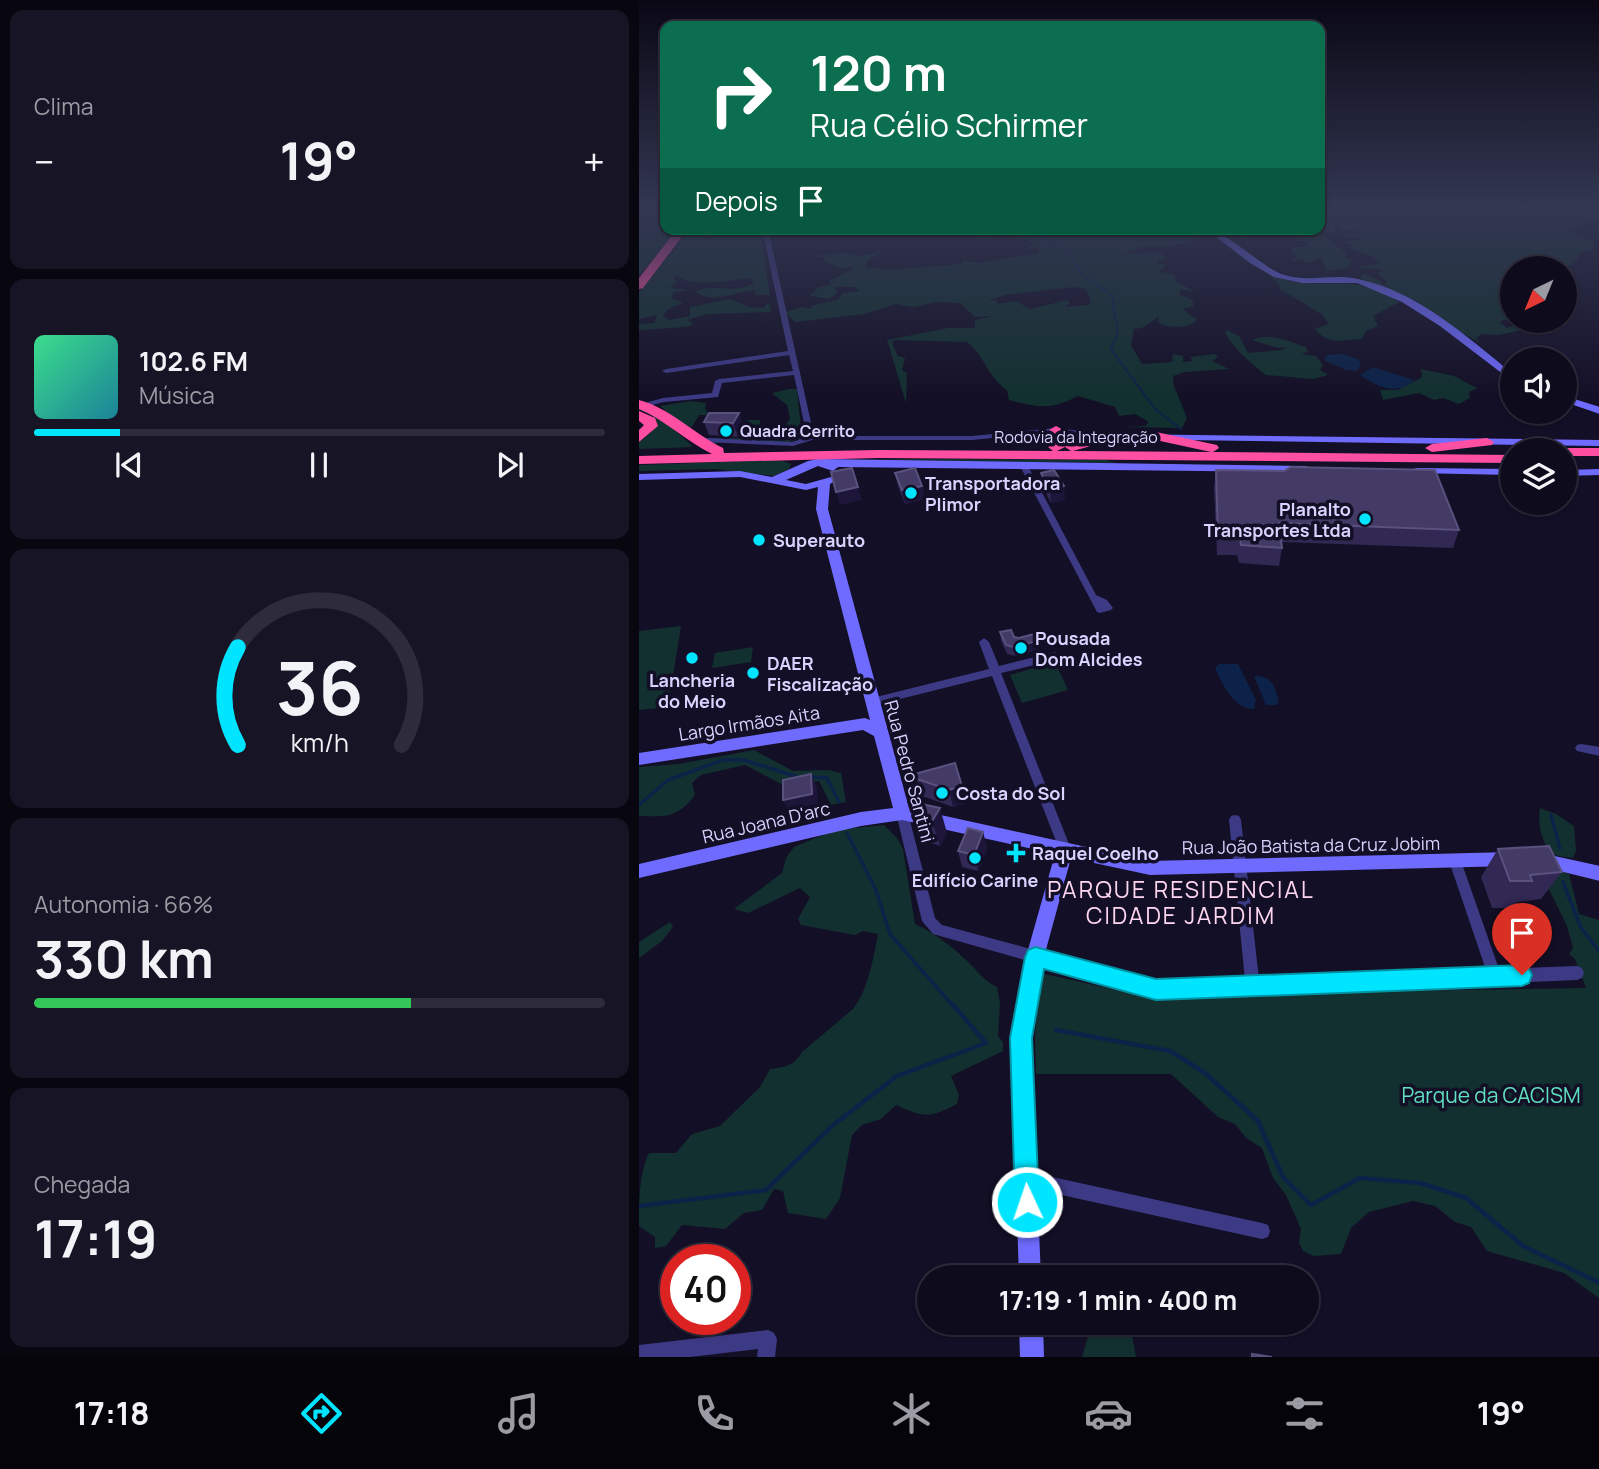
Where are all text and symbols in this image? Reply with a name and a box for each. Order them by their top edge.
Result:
text: 120 m [810,39,947,106]
icon: right [695,49,786,140]
text: Clima [34,90,93,122]
text: Rua Célio Schirmer [810,103,1088,147]
text: 19° [280,125,358,196]
text: − [34,135,55,187]
text: + [583,135,605,187]
icon: arrive [792,182,830,220]
text: Depois [695,183,778,219]
north arrow [1500,256,1577,332]
map controls [1500,256,1577,515]
text: 102.6 FM [139,343,248,379]
button: sound [1500,347,1577,424]
text: Música [139,379,215,411]
place label: Quadra Cerrito [740,420,855,442]
marker: Quadra Cerrito [718,423,734,439]
street label: Rodovia da Integração [994,426,1158,448]
button: layers [1500,438,1577,515]
icon: previous [110,446,148,484]
icon: pause [300,446,338,484]
icon: next [491,446,529,484]
place label: Transportadora Plimor [925,471,1060,516]
marker: Transportadora Plimor [903,485,919,501]
place label: Planalto Transportes Ltda [1204,497,1351,542]
marker: Planalto Transportes Ltda [1357,511,1373,527]
place label: Superauto [773,528,865,552]
marker: Superauto [751,532,767,548]
place label: Pousada Dom Alcides [1035,626,1143,671]
text: 36 [276,637,363,737]
marker: Pousada Dom Alcides [1013,640,1029,656]
marker: Lancheria do Meio [684,650,700,666]
place label: DAER Fiscalização [767,651,873,696]
marker: DAER Fiscalização [745,665,761,681]
place label: Lancheria do Meio [649,668,735,713]
street label: Rua Pedro Santini [879,697,941,845]
street label: Largo Irmãos Aita [677,700,821,746]
text: km/h [290,724,349,759]
place label: Costa do Sol [956,781,1066,805]
marker: Costa do Sol [934,785,950,801]
street label: Rua Joana D'arc [700,796,832,848]
street label: Rua João Batista da Cruz Jobim [1182,831,1440,859]
place label: Raquel Coelho [1032,841,1159,865]
marker: Raquel Coelho [1006,843,1026,863]
marker: Edifício Carine [967,850,983,866]
place label: Edifício Carine [912,868,1038,892]
district label: PARQUE RESIDENCIAL CIDADE JARDIM [1047,873,1315,931]
text: Autonomia · 66% [34,888,213,920]
pin [1492,903,1552,975]
icon: arrive [1503,914,1541,952]
text: 330 km [34,923,214,994]
park label: Parque da CACISM [1401,1081,1581,1109]
position arrow [990,1165,1064,1239]
text: Chegada [34,1168,130,1200]
text: 17:19 [34,1203,157,1274]
speed limit sign: 40 [660,1244,751,1335]
text: 17:19 · 1 min · 400 m [999,1282,1237,1318]
icon: directions [297,1389,346,1438]
icon: music [494,1389,543,1438]
icon: phone [690,1389,739,1438]
icon: climate [887,1389,936,1438]
icon: car [1084,1389,1133,1438]
icon: filters [1280,1389,1329,1438]
text: 17:18 [74,1391,149,1435]
text: 19° [1477,1391,1525,1435]

